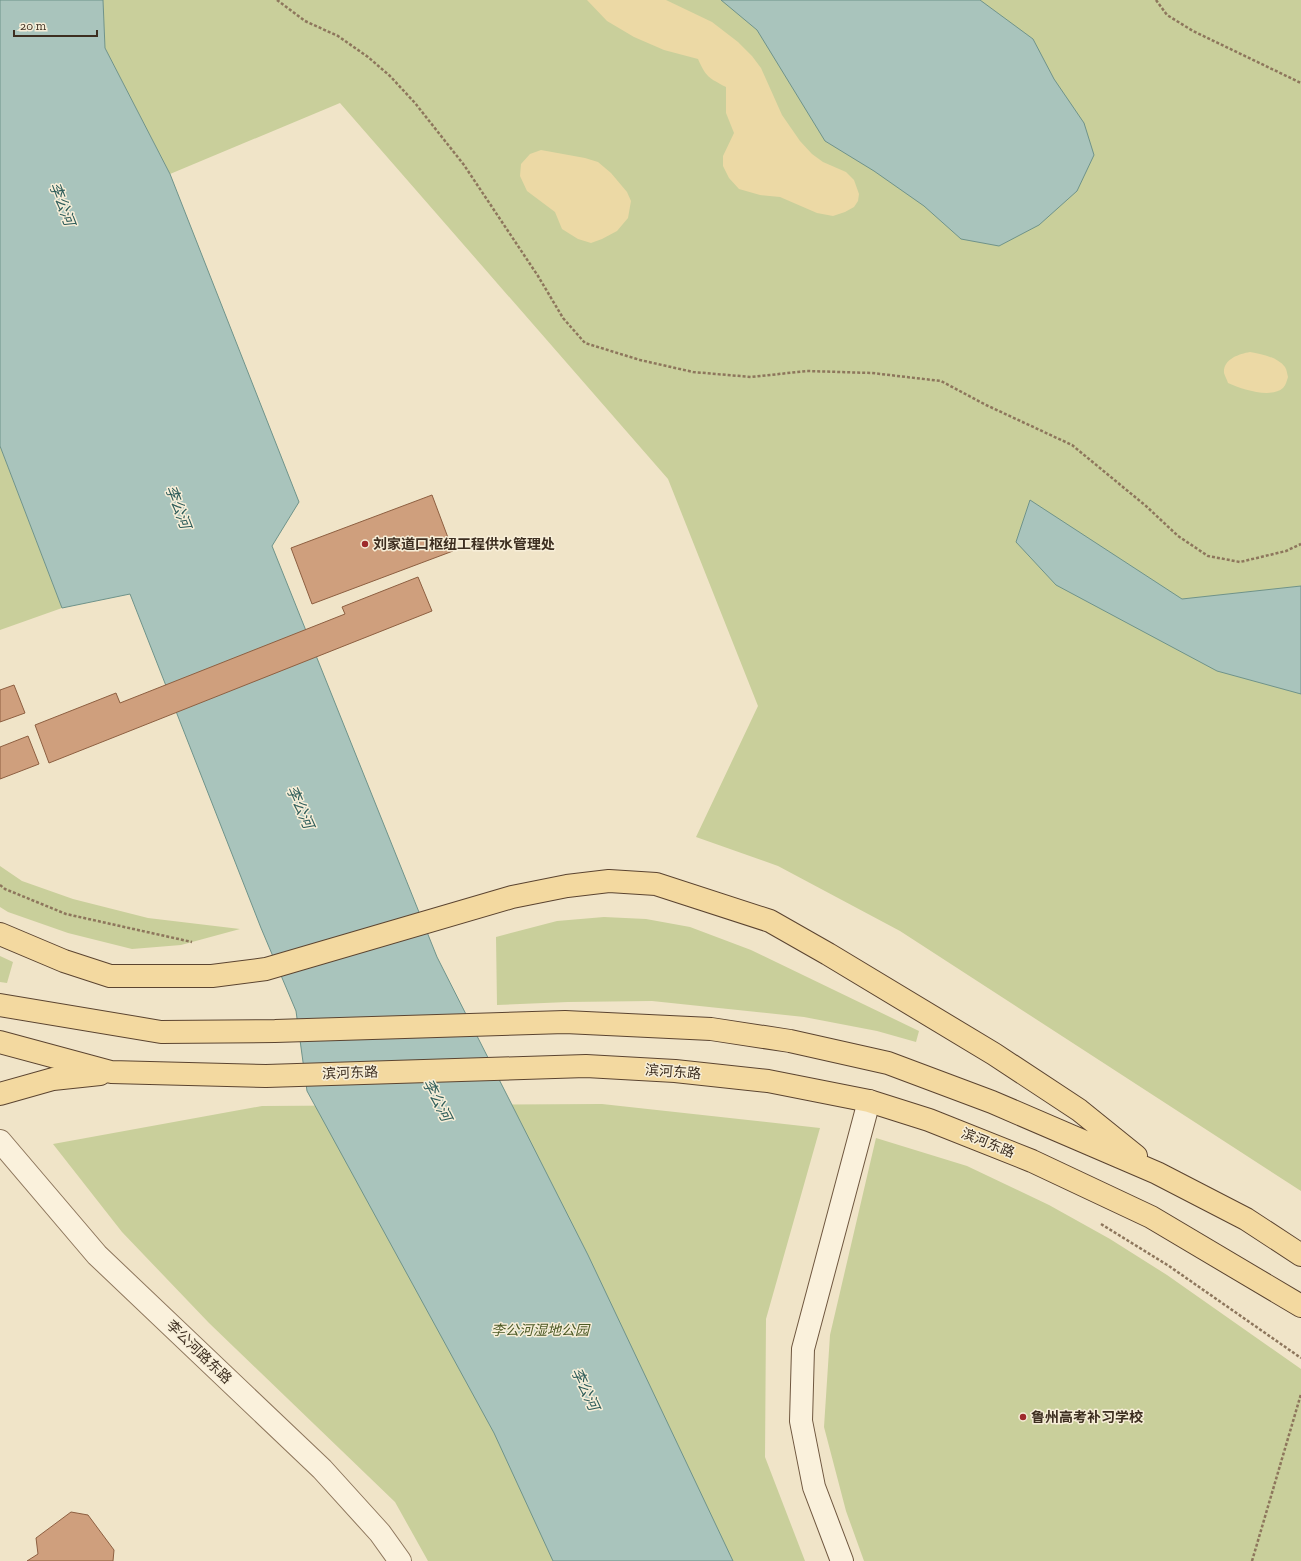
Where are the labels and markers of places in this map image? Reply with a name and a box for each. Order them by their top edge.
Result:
place label: 刘家道口枢纽工程供水管理处 [373,536,555,553]
marker: 刘家道口枢纽工程供水管理处 [360,539,370,549]
place label: 鲁州高考补习学校 [1031,1409,1143,1426]
marker: 鲁州高考补习学校 [1018,1412,1028,1422]

